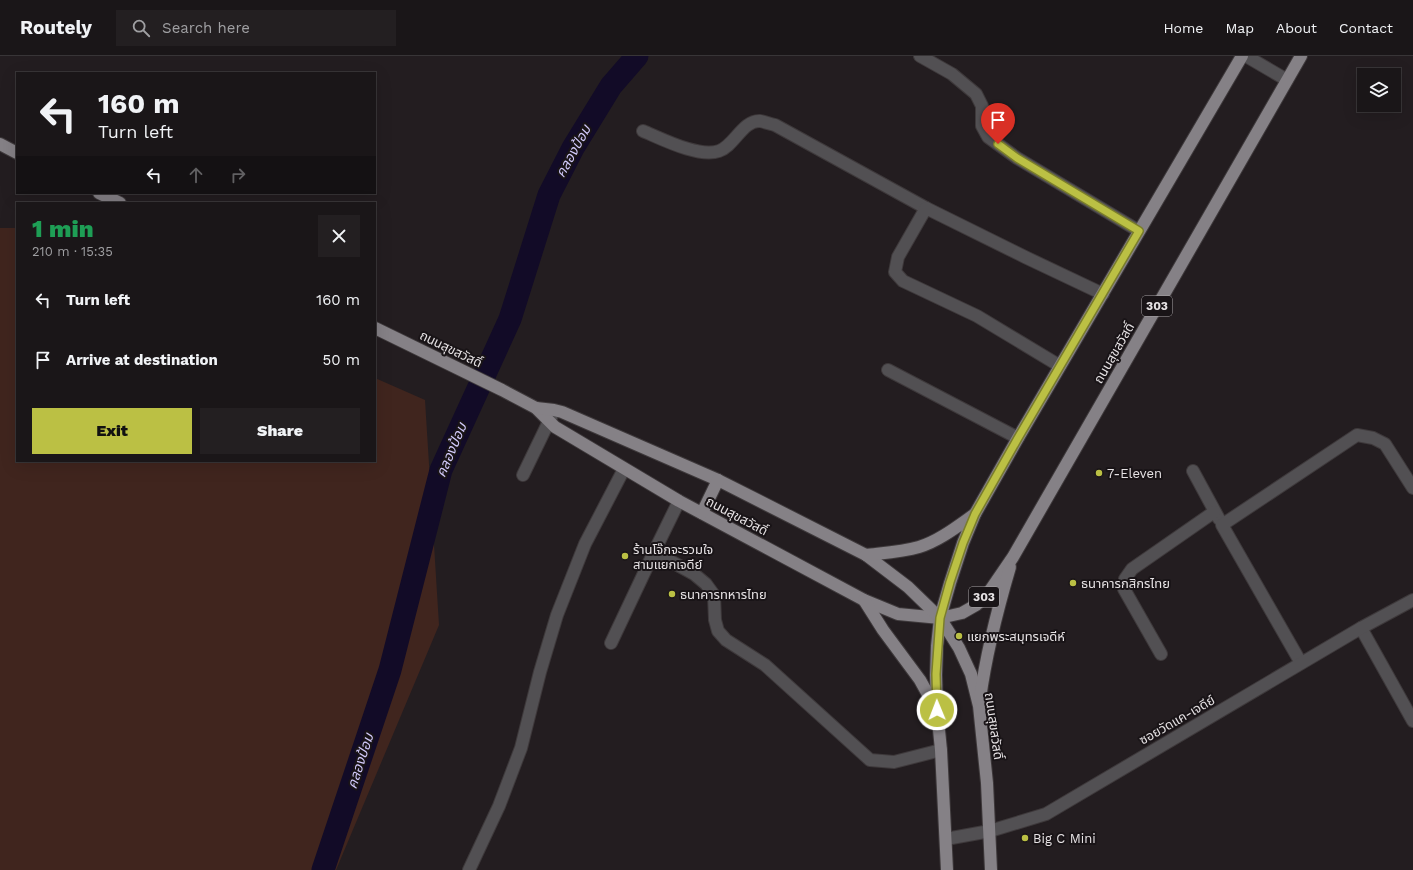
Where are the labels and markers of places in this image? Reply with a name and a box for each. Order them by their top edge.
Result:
pin [981,103,1015,144]
place label: 7-Eleven [1107,466,1162,481]
marker: 7-Eleven [1094,468,1104,478]
place label: ร้านโจ๊กจะรวมใจ สามแยกเจดีย์ [633,542,713,572]
marker: ร้านโจ๊กจะรวมใจ สามแยกเจดีย์ [620,551,630,561]
place label: ธนาคารกสิกรไทย [1081,576,1170,591]
marker: ธนาคารกสิกรไทย [1068,578,1078,588]
place label: ธนาคารทหารไทย [680,587,767,602]
marker: ธนาคารทหารไทย [667,589,677,599]
place label: แยกพระสมุทรเจดีห์ [967,629,1065,644]
marker: แยกพระสมุทรเจดีห์ [954,631,964,641]
place label: Big C Mini [1033,831,1096,846]
marker: Big C Mini [1020,833,1030,843]

